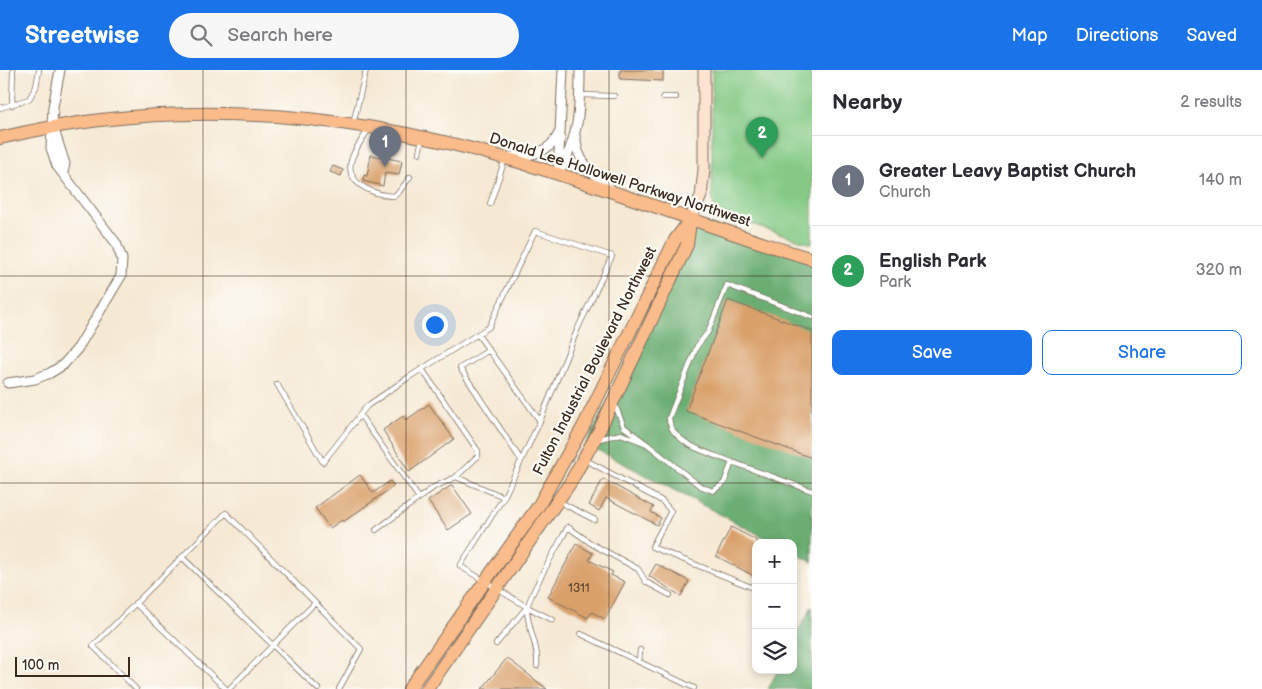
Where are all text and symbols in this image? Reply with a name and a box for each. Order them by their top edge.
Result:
search box [169,13,519,58]
text: Streetwise [25,21,139,50]
icon: search [187,21,215,49]
text: Search here [227,24,333,47]
text: Map [1012,25,1048,46]
text: Directions [1076,25,1158,46]
text: Saved [1186,25,1237,46]
text: Nearby [832,90,902,115]
text: 2 results [1180,93,1242,112]
pin: 2 [746,117,778,158]
pin: 1 [369,126,401,167]
street label: Donald Lee Hollowell Parkway Northwest [487,129,753,231]
text: Greater Leavy Baptist Church [879,160,1136,183]
text: 1 [845,171,851,190]
text: 140 m [1199,171,1242,190]
text: Church [879,183,931,202]
street label: Fulton Industrial Boulevard Northwest [529,243,661,478]
text: English Park [879,250,986,273]
text: 2 [843,261,853,280]
text: 320 m [1196,261,1242,280]
text: Park [879,273,911,292]
your location [422,312,448,338]
button: Save [832,330,1032,375]
button: Share [1042,330,1242,375]
map controls [752,539,797,674]
button: + [752,539,797,584]
house number: 1311 [568,581,590,596]
button: − [752,584,797,629]
button: layers [752,629,797,674]
scale bar [15,654,130,677]
text: 100 m [22,657,59,674]

